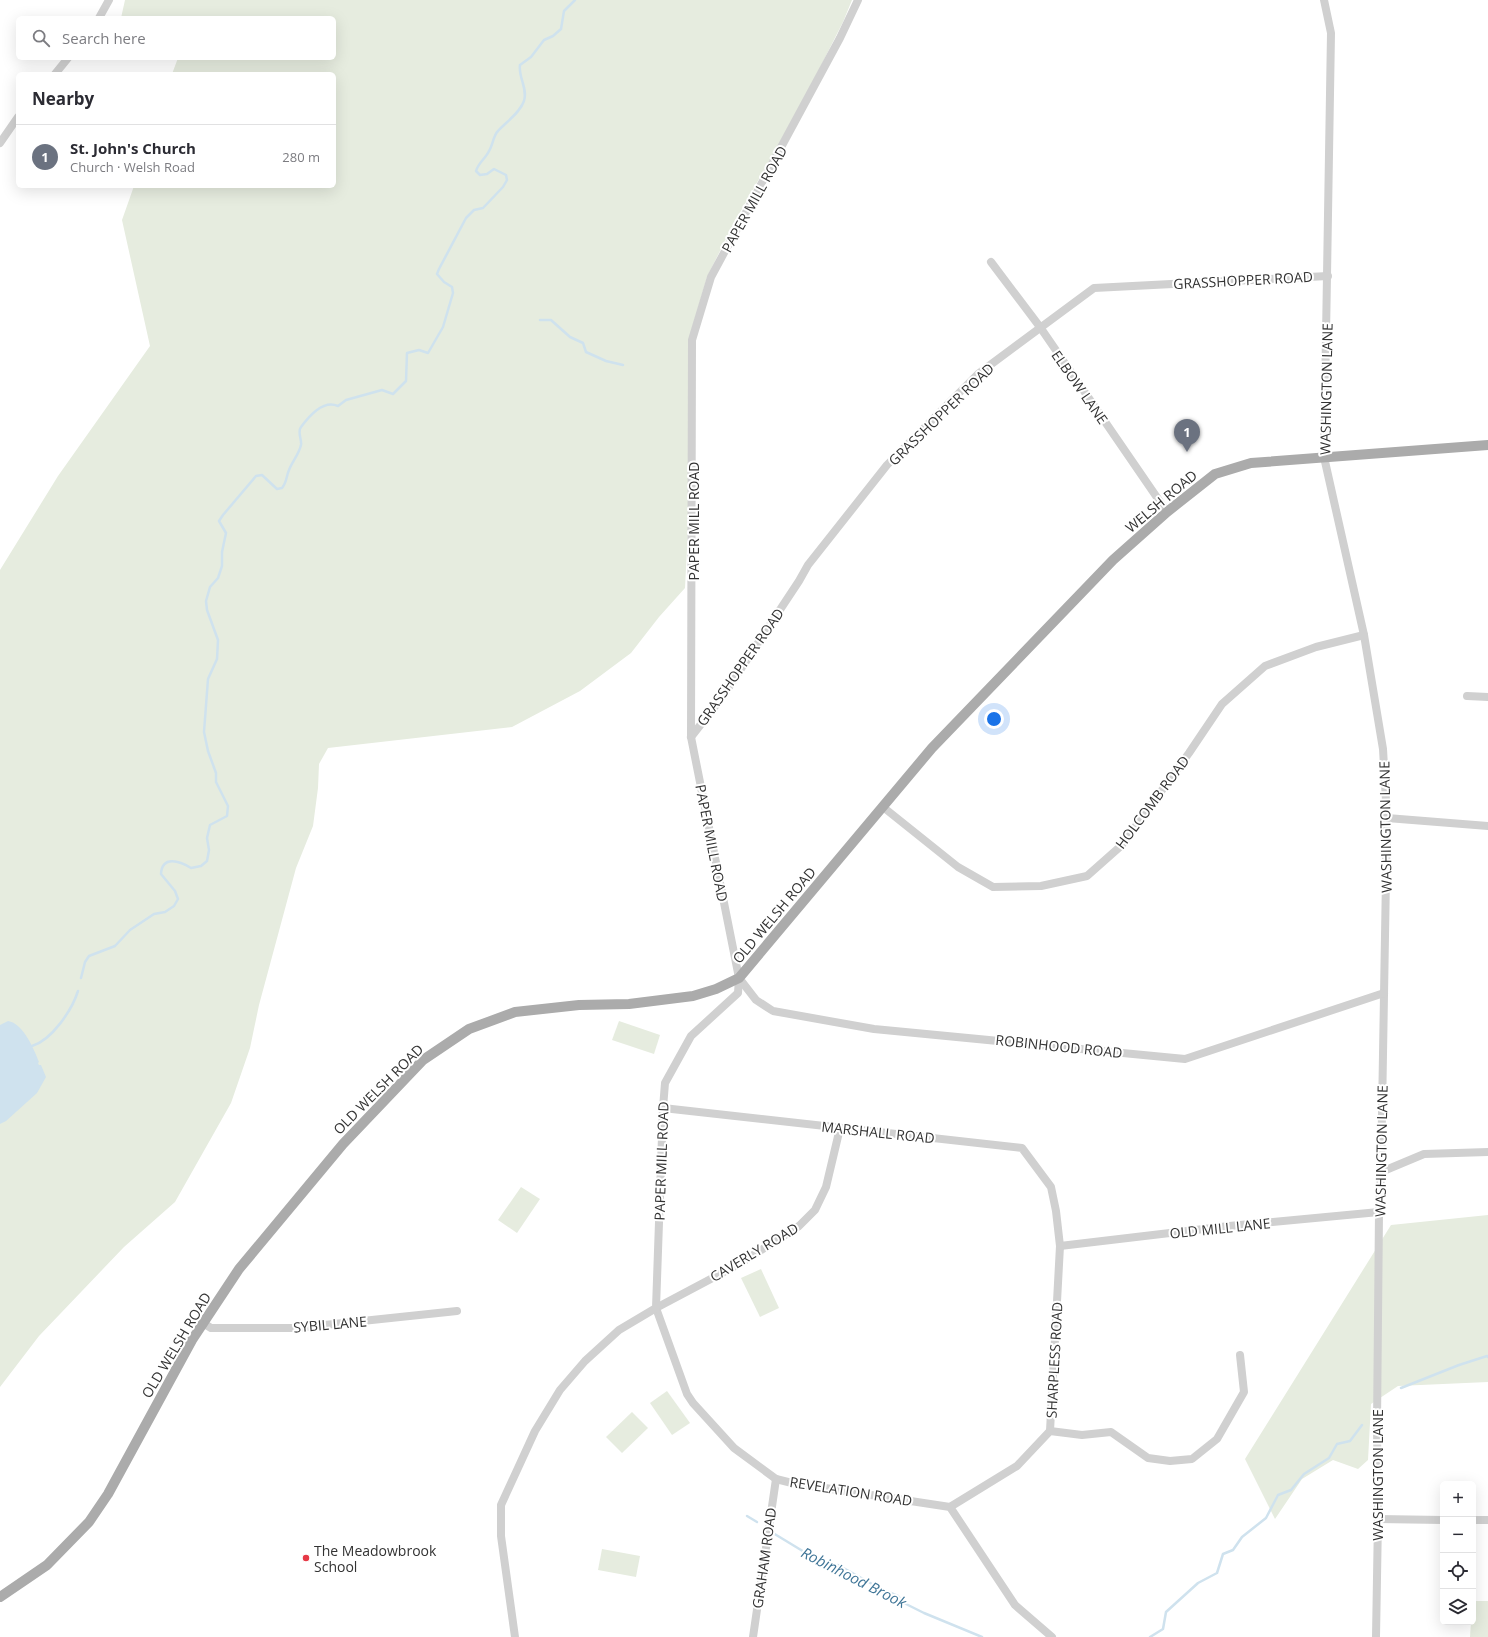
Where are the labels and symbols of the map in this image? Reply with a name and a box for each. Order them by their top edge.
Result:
street label: PAPER MILL ROAD [717,142,791,256]
street label: GRASSHOPPER ROAD [1173,267,1313,293]
street label: WASHINGTON LANE [1315,323,1337,455]
street label: ELBOW LANE [1048,346,1112,428]
street label: GRASSHOPPER ROAD [884,359,998,469]
pin: 1 [1174,419,1200,452]
street label: PAPER MILL ROAD [684,461,703,581]
street label: WELSH ROAD [1121,465,1201,537]
street label: GRASSHOPPER ROAD [692,604,788,730]
your location [984,709,1004,729]
street label: HOLCOMB ROAD [1111,752,1193,852]
street label: WASHINGTON LANE [1374,761,1396,893]
street label: PAPER MILL ROAD [691,783,733,903]
street label: OLD WELSH ROAD [728,863,820,967]
street label: ROBINHOOD ROAD [995,1030,1123,1062]
street label: OLD WELSH ROAD [329,1040,427,1138]
street label: WASHINGTON LANE [1370,1085,1392,1217]
street label: PAPER MILL ROAD [649,1101,673,1221]
street label: MARSHALL ROAD [820,1117,936,1147]
street label: OLD MILL LANE [1169,1213,1271,1243]
street label: CAVERLY ROAD [706,1218,802,1286]
street label: OLD WELSH ROAD [137,1289,215,1401]
street label: SHARPLESS ROAD [1041,1301,1067,1419]
street label: SYBIL LANE [292,1311,368,1337]
street label: WASHINGTON LANE [1368,1409,1387,1541]
street label: REVELATION ROAD [788,1472,914,1510]
street label: GRAHAM ROAD [748,1506,780,1610]
place label: The Meadowbrook School [314,1541,437,1576]
water label: Robinhood Brook [798,1542,911,1612]
marker: The Meadowbrook School [301,1553,311,1563]

